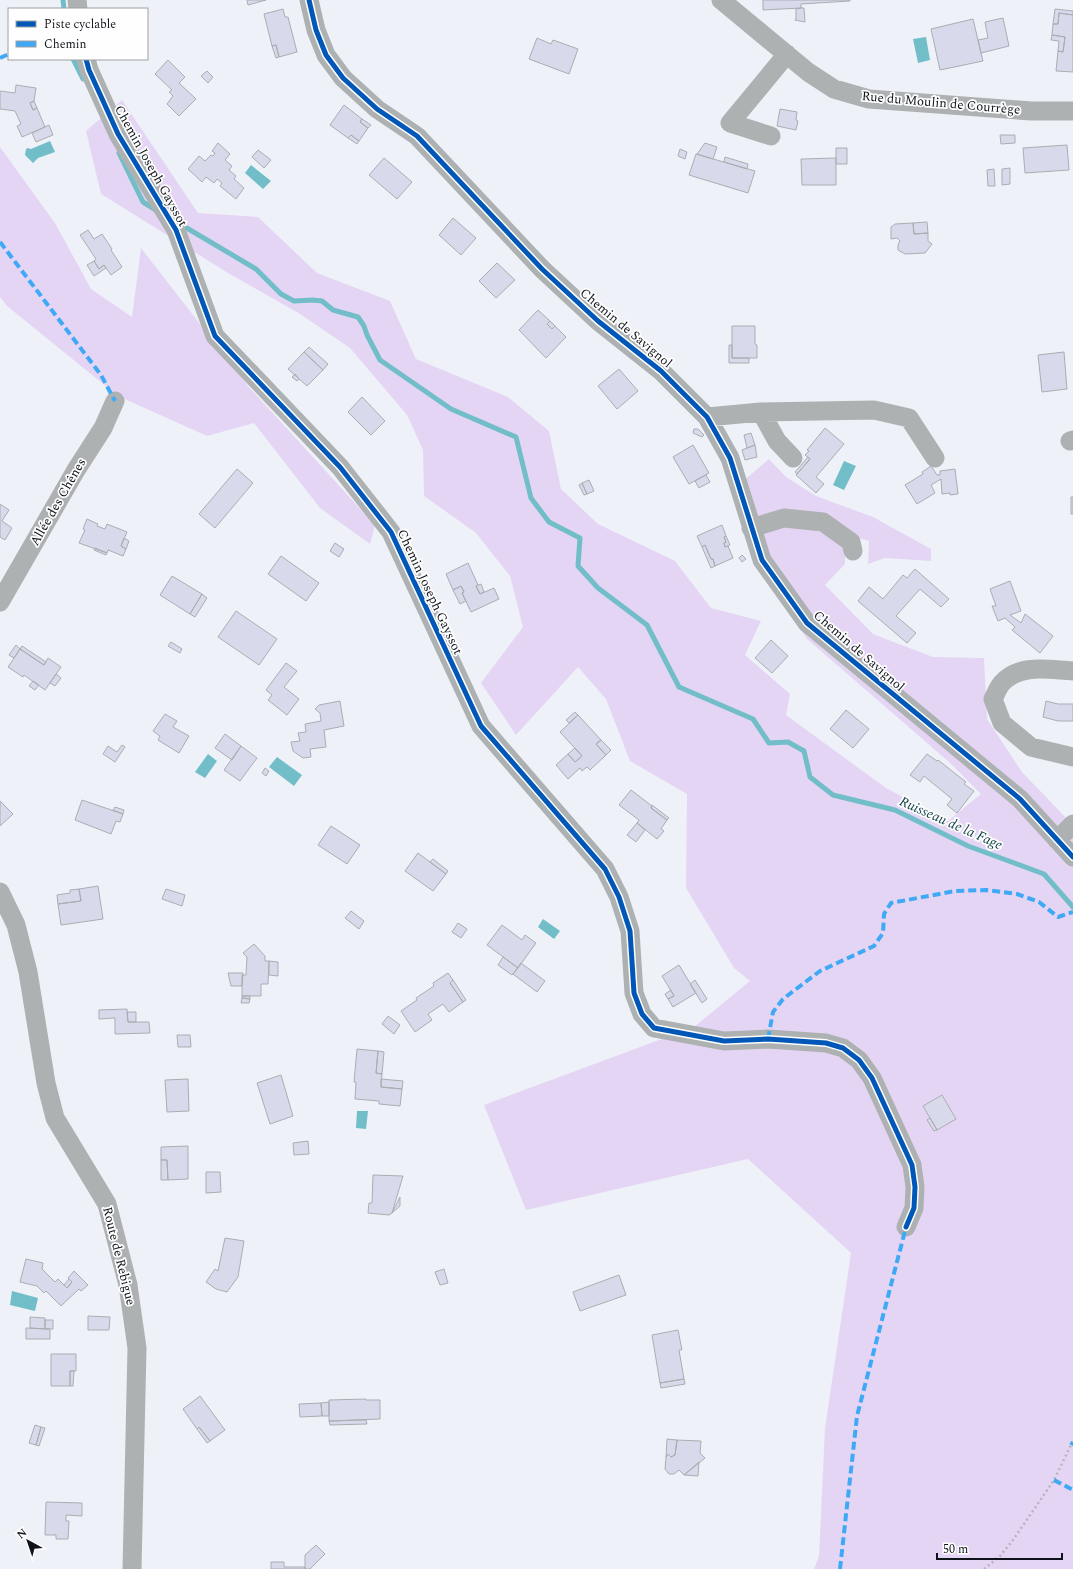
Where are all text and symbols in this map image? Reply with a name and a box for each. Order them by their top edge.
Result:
legend [8,8,148,60]
text: Piste cyclable [44,15,116,34]
text: Chemin [44,35,87,54]
street label: Rue du Moulin de Courrège [861,86,1021,120]
street label: Chemin Joseph Gayssot [109,101,193,231]
street label: Chemin de Savignol [575,283,677,373]
street label: Allée des Chênes [25,454,91,550]
street label: Chemin Joseph Gayssot [392,526,468,658]
street label: Chemin de Savignol [809,606,909,696]
water label: Ruisseau de la Fage [896,791,1006,855]
street label: Route de Rebigue [97,1205,141,1307]
north arrow [8,1521,48,1561]
text: N [13,1524,31,1543]
scale bar [937,1535,1062,1561]
text: 50 m [943,1540,968,1559]

